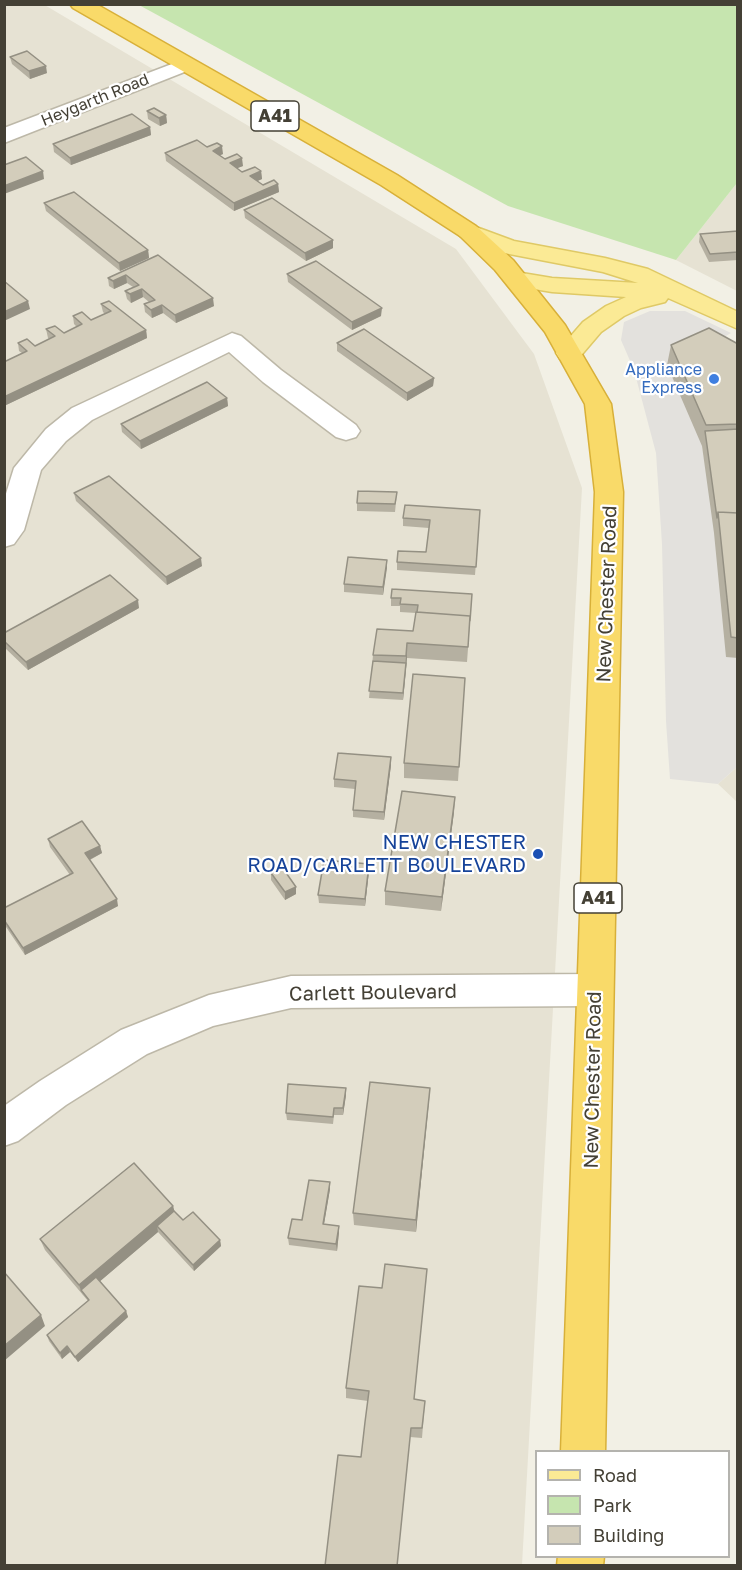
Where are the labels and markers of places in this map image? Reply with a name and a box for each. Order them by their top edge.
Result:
place label: Appliance Express [625,360,702,398]
marker: Appliance Express [707,372,721,386]
place label: NEW CHESTER ROAD/CARLETT BOULEVARD [247,831,526,878]
marker: NEW CHESTER ROAD/CARLETT BOULEVARD [531,847,545,861]

